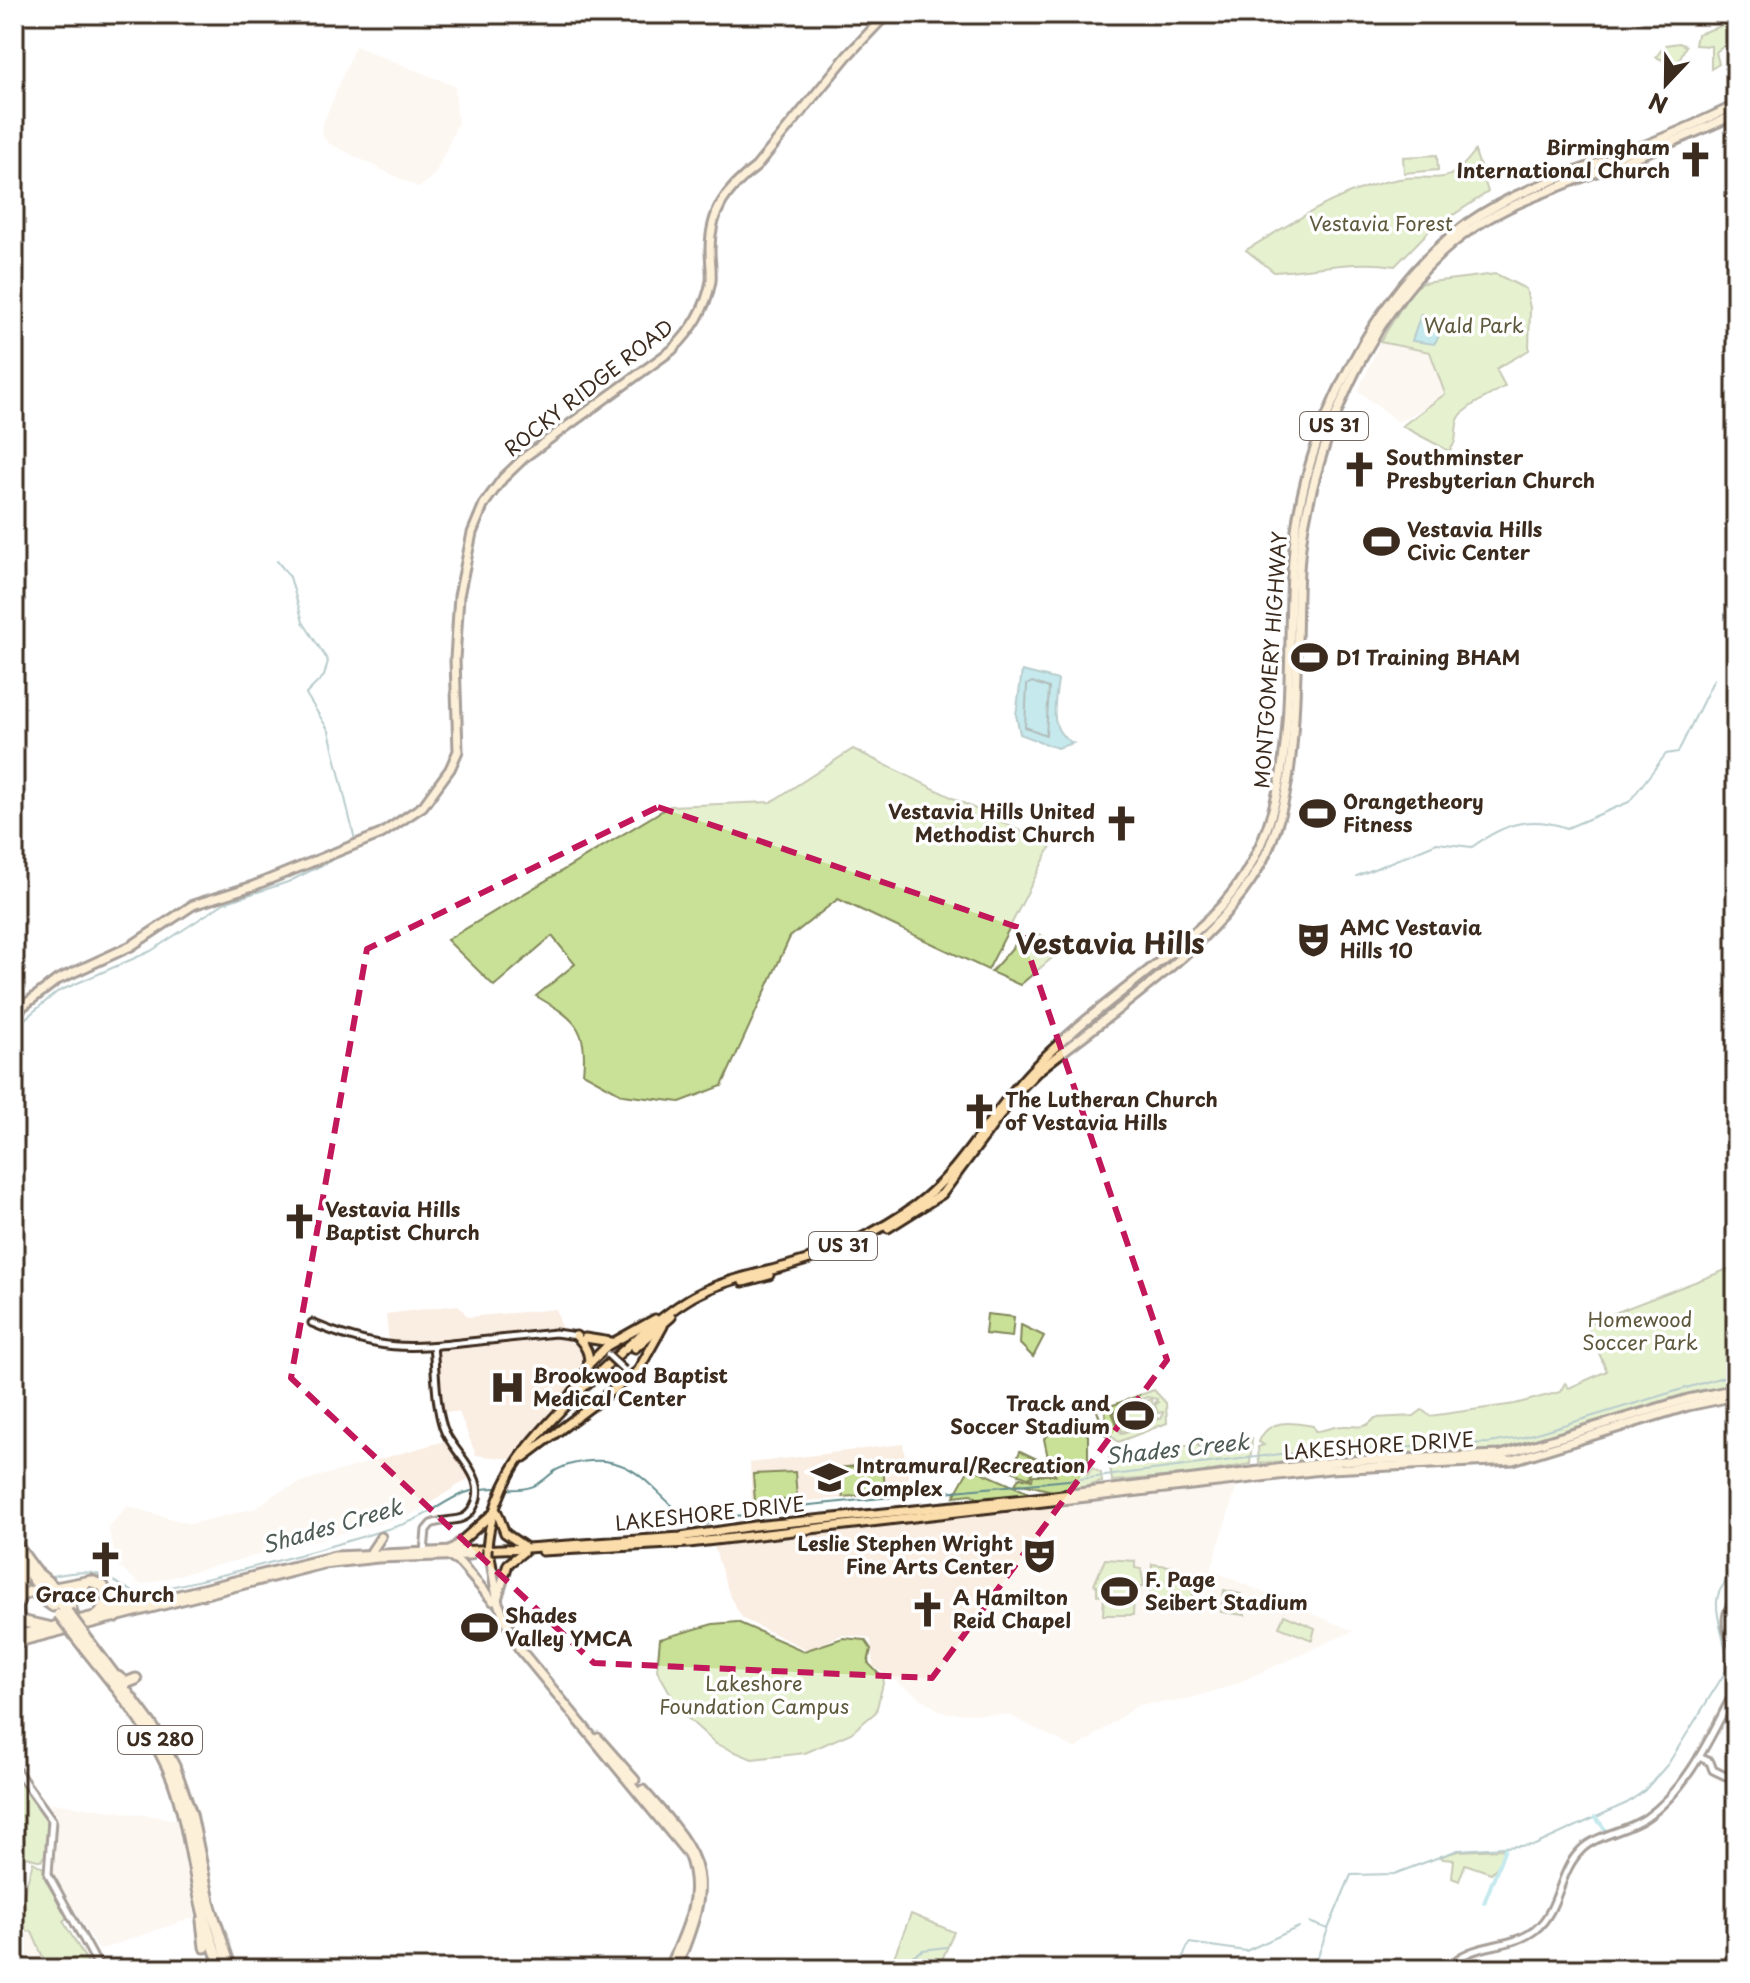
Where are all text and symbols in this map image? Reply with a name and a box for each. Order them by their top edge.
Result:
north arrow [1626,44,1706,124]
text: N [1644,85,1672,122]
place label: Birmingham International Church [1457,132,1670,185]
church icon: Birmingham International Church [1677,140,1715,178]
park label: Vestavia Forest [1309,208,1453,238]
park label: Wald Park [1424,310,1524,340]
street label: ROCKY RIDGE ROAD [497,311,679,463]
road number: US 31 [1300,412,1368,440]
place label: Southminster Presbyterian Church [1386,442,1595,495]
church icon: Southminster Presbyterian Church [1341,451,1379,489]
place label: Vestavia Hills Civic Center [1407,514,1543,567]
sports icon: Vestavia Hills Civic Center [1362,522,1400,560]
street label: MONTGOMERY HIGHWAY [1246,530,1294,790]
sports icon: D1 Training BHAM [1291,639,1329,677]
place label: D1 Training BHAM [1336,642,1520,672]
place label: Orangetheory Fitness [1343,786,1484,839]
sports icon: Orangetheory Fitness [1298,794,1336,832]
place label: Vestavia Hills United Methodist Church [888,796,1095,849]
church icon: Vestavia Hills United Methodist Church [1102,804,1140,842]
place label: AMC Vestavia Hills 10 [1340,912,1482,965]
district label: Vestavia Hills [1015,921,1205,964]
theatre icon: AMC Vestavia Hills 10 [1295,921,1333,959]
place label: The Lutheran Church of Vestavia Hills [1005,1084,1218,1137]
church icon: The Lutheran Church of Vestavia Hills [960,1093,998,1131]
place label: Vestavia Hills Baptist Church [325,1194,480,1247]
church icon: Vestavia Hills Baptist Church [280,1202,318,1240]
road number: US 31 [809,1232,877,1260]
park label: Homewood Soccer Park [1582,1304,1698,1357]
place label: Brookwood Baptist Medical Center [533,1360,728,1413]
hospital icon: Brookwood Baptist Medical Center [488,1369,526,1407]
place label: Track and Soccer Stadium [950,1388,1111,1441]
sports icon: Track and Soccer Stadium [1117,1397,1155,1435]
water label: Shades Creek [1103,1423,1252,1471]
street label: LAKESHORE DRIVE [1283,1423,1475,1467]
place label: Intramural/Recreation Complex [856,1450,1085,1503]
school or university icon: Intramural/Recreation Complex [811,1459,849,1497]
water label: Shades Creek [257,1488,407,1560]
street label: LAKESHORE DRIVE [613,1488,806,1538]
place label: Leslie Stephen Wright Fine Arts Center [797,1528,1014,1581]
theatre icon: Leslie Stephen Wright Fine Arts Center [1020,1537,1058,1575]
church icon: Grace Church [86,1541,124,1579]
place label: F. Page Seibert Stadium [1145,1564,1308,1617]
sports icon: F. Page Seibert Stadium [1100,1572,1138,1610]
place label: Grace Church [35,1579,175,1609]
place label: A Hamilton Reid Chapel [953,1582,1071,1635]
church icon: A Hamilton Reid Chapel [908,1590,946,1628]
place label: Shades Valley YMCA [505,1600,633,1653]
sports icon: Shades Valley YMCA [460,1608,498,1646]
park label: Lakeshore Foundation Campus [659,1668,849,1721]
road number: US 280 [118,1726,202,1754]

